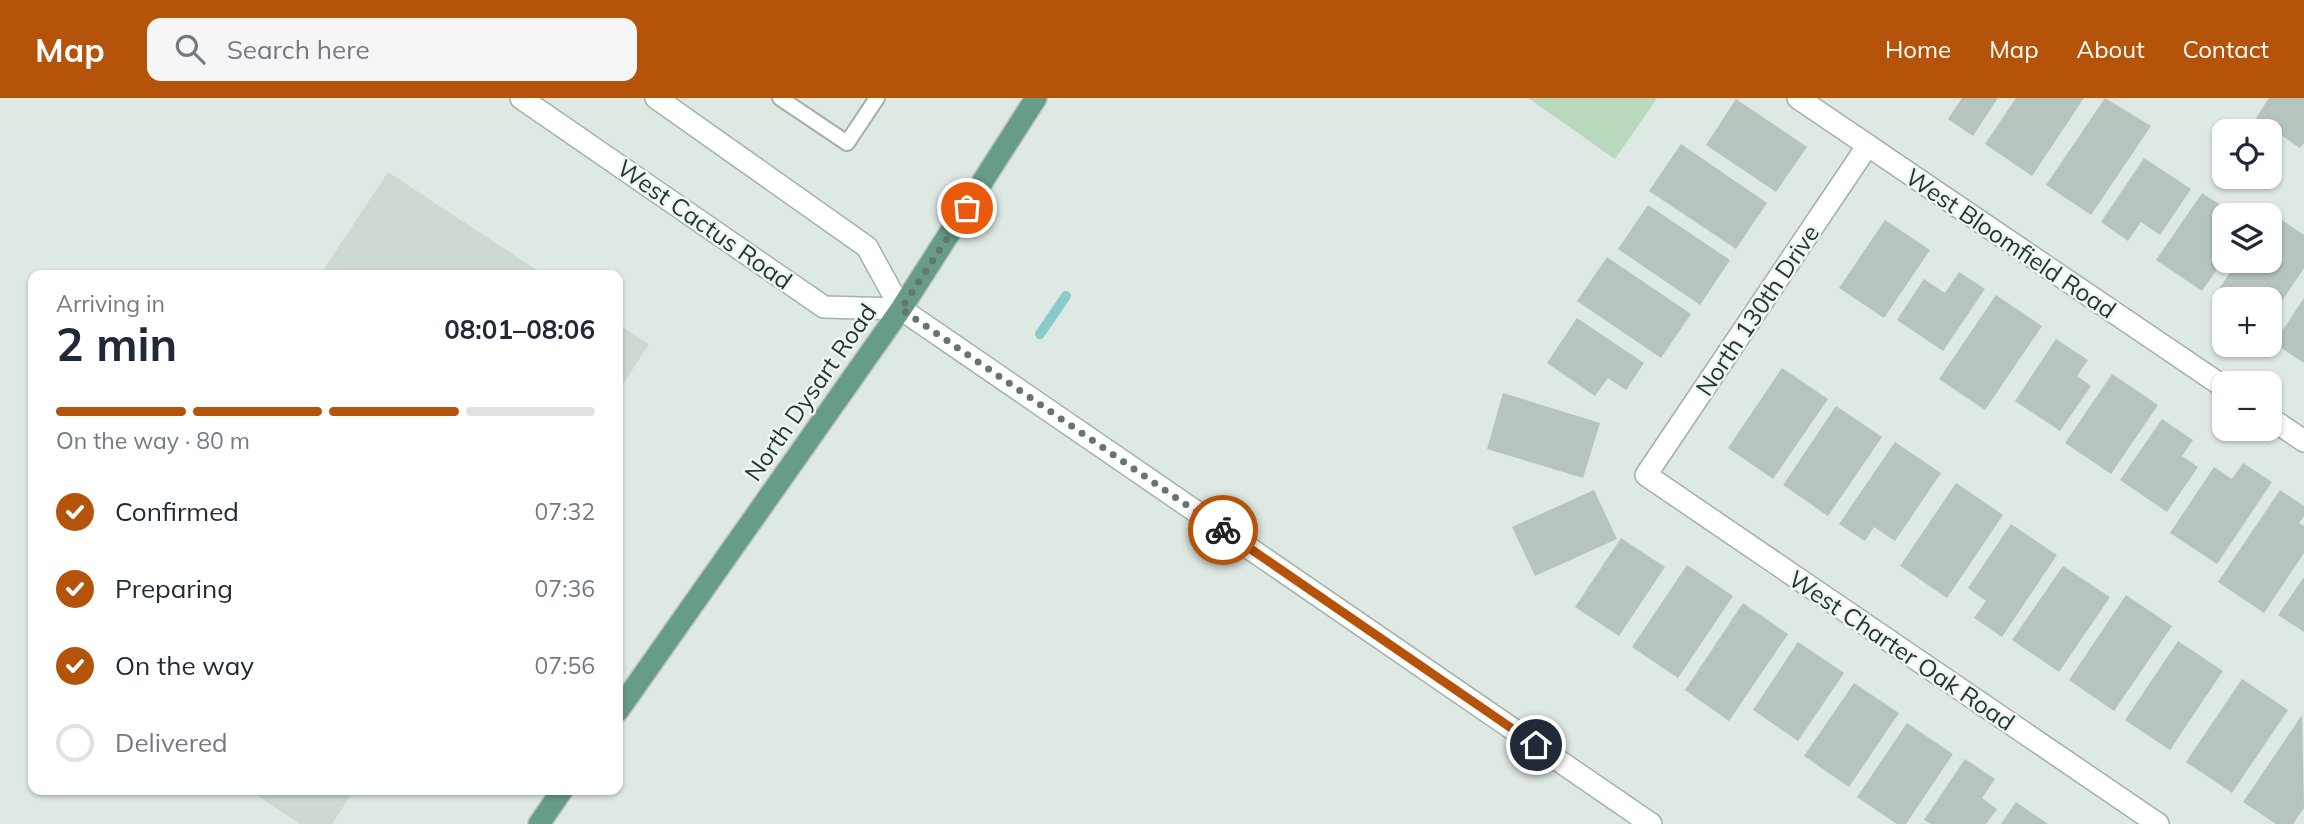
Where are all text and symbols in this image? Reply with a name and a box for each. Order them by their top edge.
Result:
search box [147,18,637,81]
text: Map [35,29,105,70]
icon: search [171,30,209,68]
text: Search here [227,33,370,66]
text: Home [1885,34,1951,64]
text: Map [1989,34,2039,64]
text: About [2077,34,2145,64]
text: Contact [2183,34,2269,64]
map controls [2212,119,2282,441]
button: locate [2212,119,2282,189]
street label: West Cactus Road [612,153,798,295]
street label: West Bloomfield Road [1900,161,2122,325]
pin [937,178,997,238]
icon: bag [948,189,986,227]
button: layers [2212,203,2282,273]
street label: North 130th Drive [1689,219,1825,401]
button: + [2212,287,2282,357]
text: Arriving in [56,289,165,318]
street label: North Dysart Road [738,298,882,486]
text: 08:01–08:06 [444,313,595,346]
text: 2 min [56,315,177,373]
button: − [2212,371,2282,441]
text: On the way · 80 m [56,426,250,455]
icon: check [56,493,94,531]
text: Confirmed [115,495,239,528]
courier [1188,495,1258,565]
text: 07:32 [535,497,595,526]
icon: bike [1204,511,1242,549]
street label: West Charter Oak Road [1783,563,2021,737]
icon: check [56,570,94,608]
text: Preparing [115,572,233,605]
text: 07:36 [535,574,595,603]
icon: check [56,647,94,685]
text: On the way [115,649,254,682]
text: 07:56 [535,651,595,680]
pin [1506,715,1566,775]
text: Delivered [115,726,228,759]
icon: home [1517,726,1555,764]

